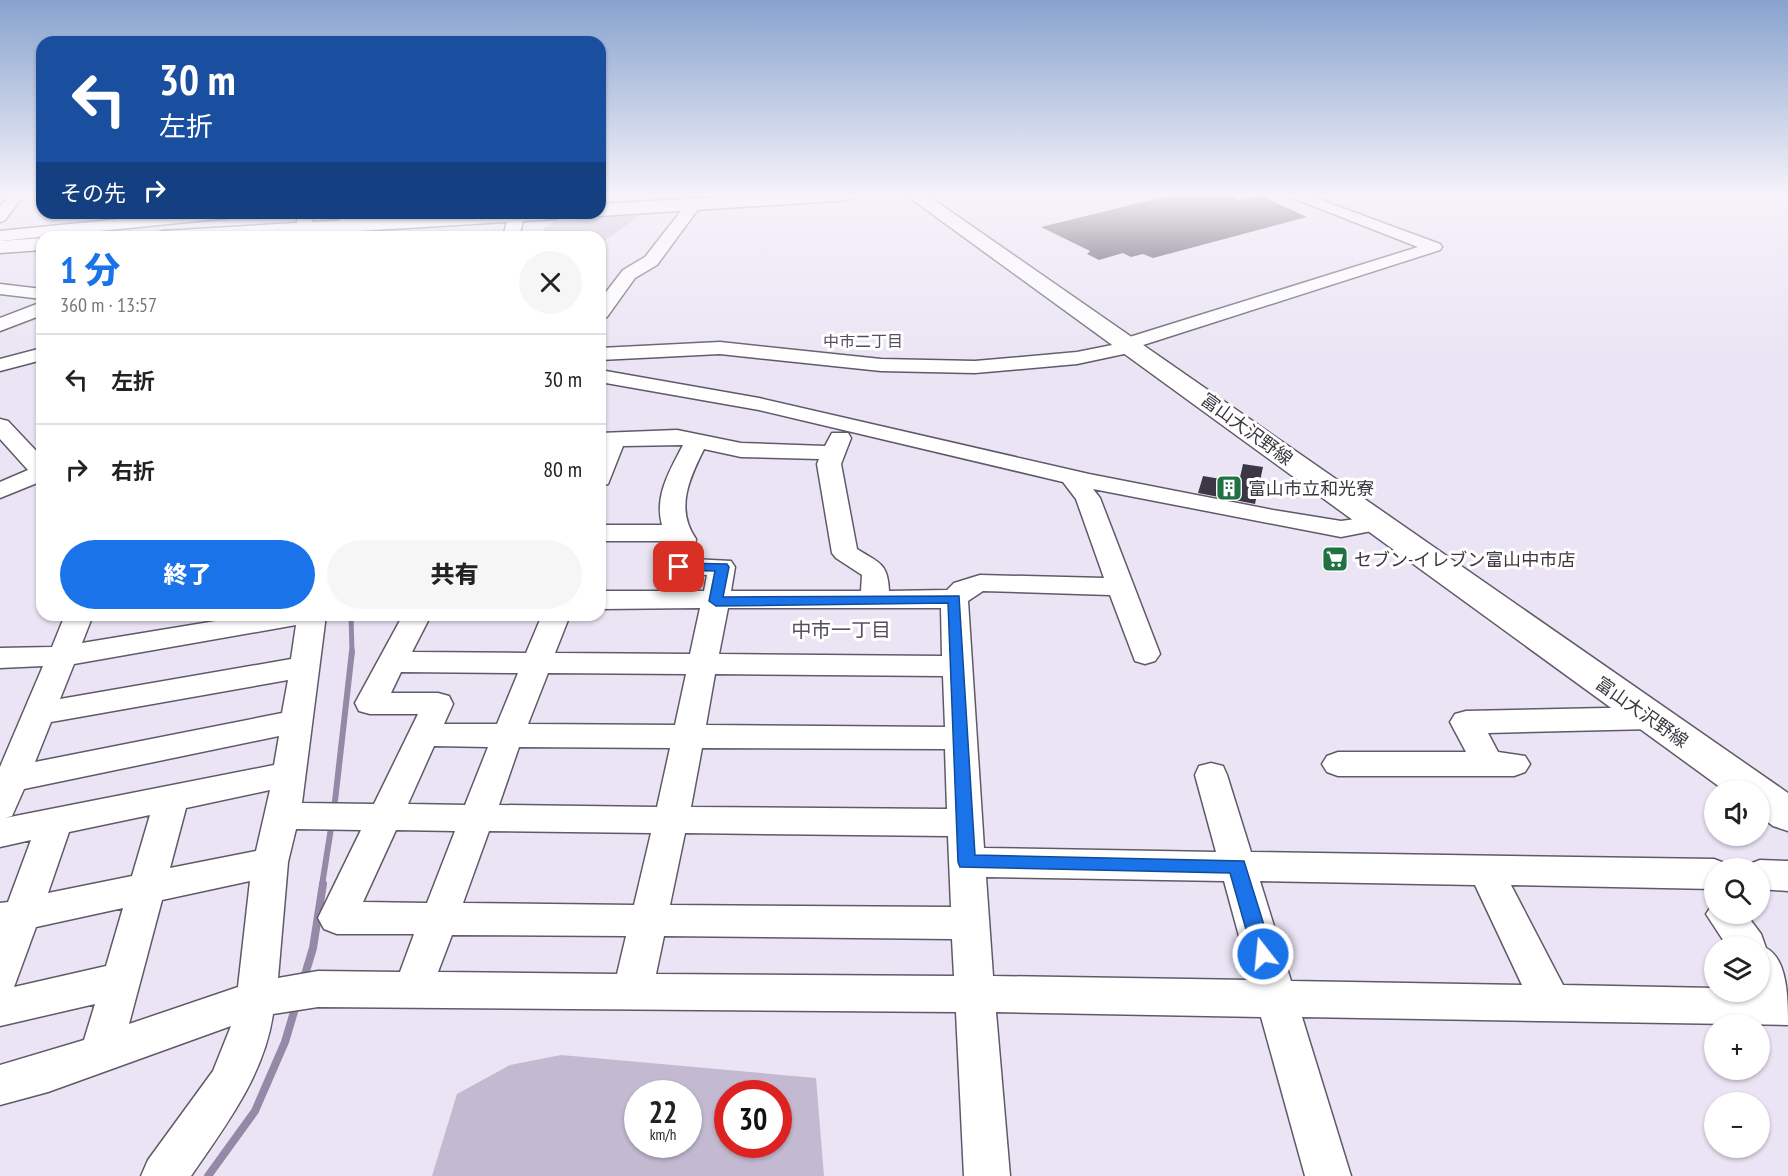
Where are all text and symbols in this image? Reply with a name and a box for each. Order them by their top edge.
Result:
text: 30 m [159,52,236,107]
icon: left [60,60,138,138]
text: 左折 [159,109,213,143]
icon: right [138,174,171,207]
text: その先 [60,179,126,207]
text: 1 分 [60,246,121,293]
button: close [519,251,582,314]
text: 360 m · 13:57 [60,292,157,318]
district label: 中市二丁目 [823,331,903,351]
icon: left [60,363,93,396]
text: 30 m [543,365,582,393]
text: 左折 [111,367,155,395]
street label: 富山大沢野線 [1197,388,1297,470]
icon: right [60,453,93,486]
text: 80 m [543,455,582,483]
text: 右折 [111,457,155,485]
building icon: 富山市立和光寮 [1214,473,1244,503]
place label: 富山市立和光寮 [1248,477,1374,500]
button: 終了 [60,540,315,609]
button: 共有 [327,540,582,609]
pin [653,541,704,592]
supermarket icon: セブン-イレブン富山中市店 [1320,544,1350,574]
place label: セブン-イレブン富山中市店 [1354,548,1575,571]
icon: arrive [662,550,695,583]
district label: 中市一丁目 [791,617,891,643]
street label: 富山大沢野線 [1591,672,1693,752]
map controls [1704,780,1770,1158]
button: sound [1704,780,1770,846]
button: search [1704,858,1770,924]
position arrow [1231,922,1295,986]
button: layers [1704,936,1770,1002]
button: + [1704,1014,1770,1080]
speed limit sign: 30 [714,1080,792,1158]
text: 22 [649,1092,677,1131]
button: − [1704,1092,1770,1158]
text: km/h [650,1125,676,1144]

